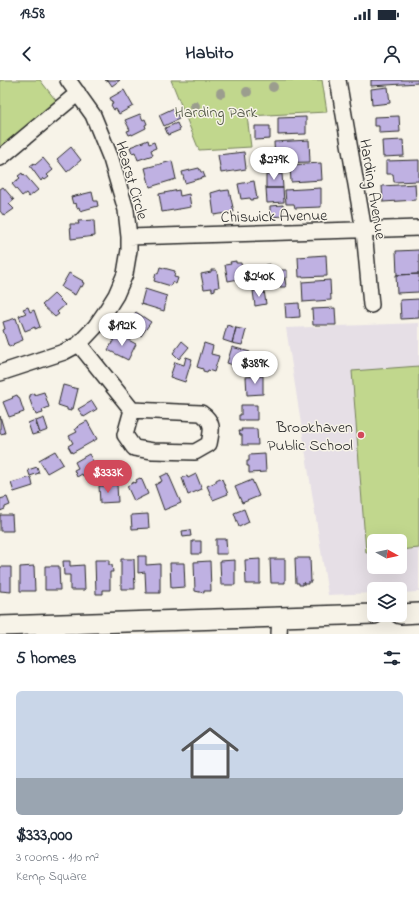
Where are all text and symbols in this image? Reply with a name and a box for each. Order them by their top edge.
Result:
text: 19:58 [20,3,45,25]
text: Habito [185,41,234,67]
icon: back [16,43,38,65]
icon: person [381,43,403,65]
park label: Harding Park [175,101,258,125]
street label: Harding Avenue [352,137,392,242]
street label: Hearst Circle [108,138,154,224]
pin: $279K [246,147,302,181]
text: $279K [259,150,289,169]
street label: Chiswick Avenue [220,204,328,230]
pin: $240K [231,264,287,298]
text: $240K [243,267,275,286]
pin: $192K [94,313,150,347]
text: $192K [108,316,136,335]
pin: $389K [227,351,283,385]
text: $389K [241,354,269,373]
place label: Brookhaven Public School [267,416,353,458]
marker: Brookhaven Public School [356,430,366,440]
pin: $333K [80,460,136,494]
text: $333K [93,463,123,482]
north arrow [367,534,407,574]
map controls [367,534,407,622]
button: layers [367,582,407,622]
text: 5 homes [16,646,76,671]
icon: filters [381,647,403,669]
icon: home [174,717,246,789]
text: $333,000 [16,823,72,848]
text: 3 rooms · 110 m² [16,848,99,867]
text: Kemp Square [16,867,87,886]

